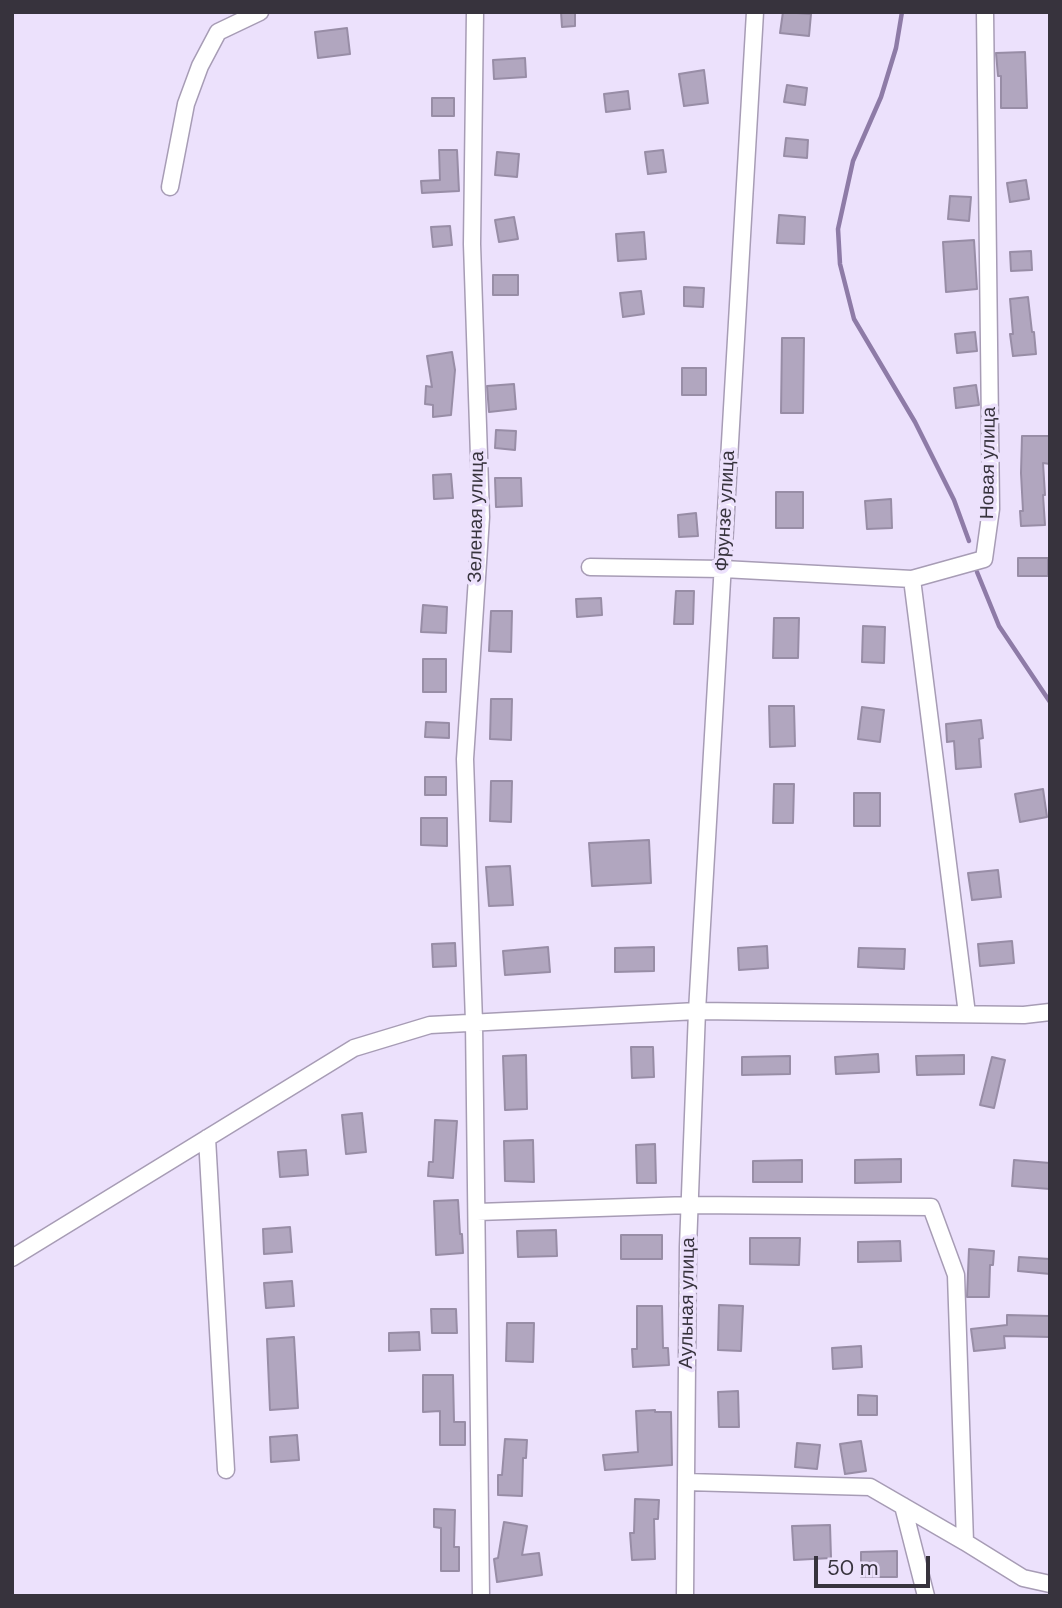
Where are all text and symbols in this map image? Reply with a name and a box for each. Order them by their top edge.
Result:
street label: Новая улица [977,407,1001,519]
street label: Фрунзе улица [711,450,741,572]
street label: Зеленая улица [464,451,490,583]
street label: Аульная улица [675,1237,701,1369]
scale bar [817,1542,932,1586]
text: 50 m [827,1554,878,1582]

